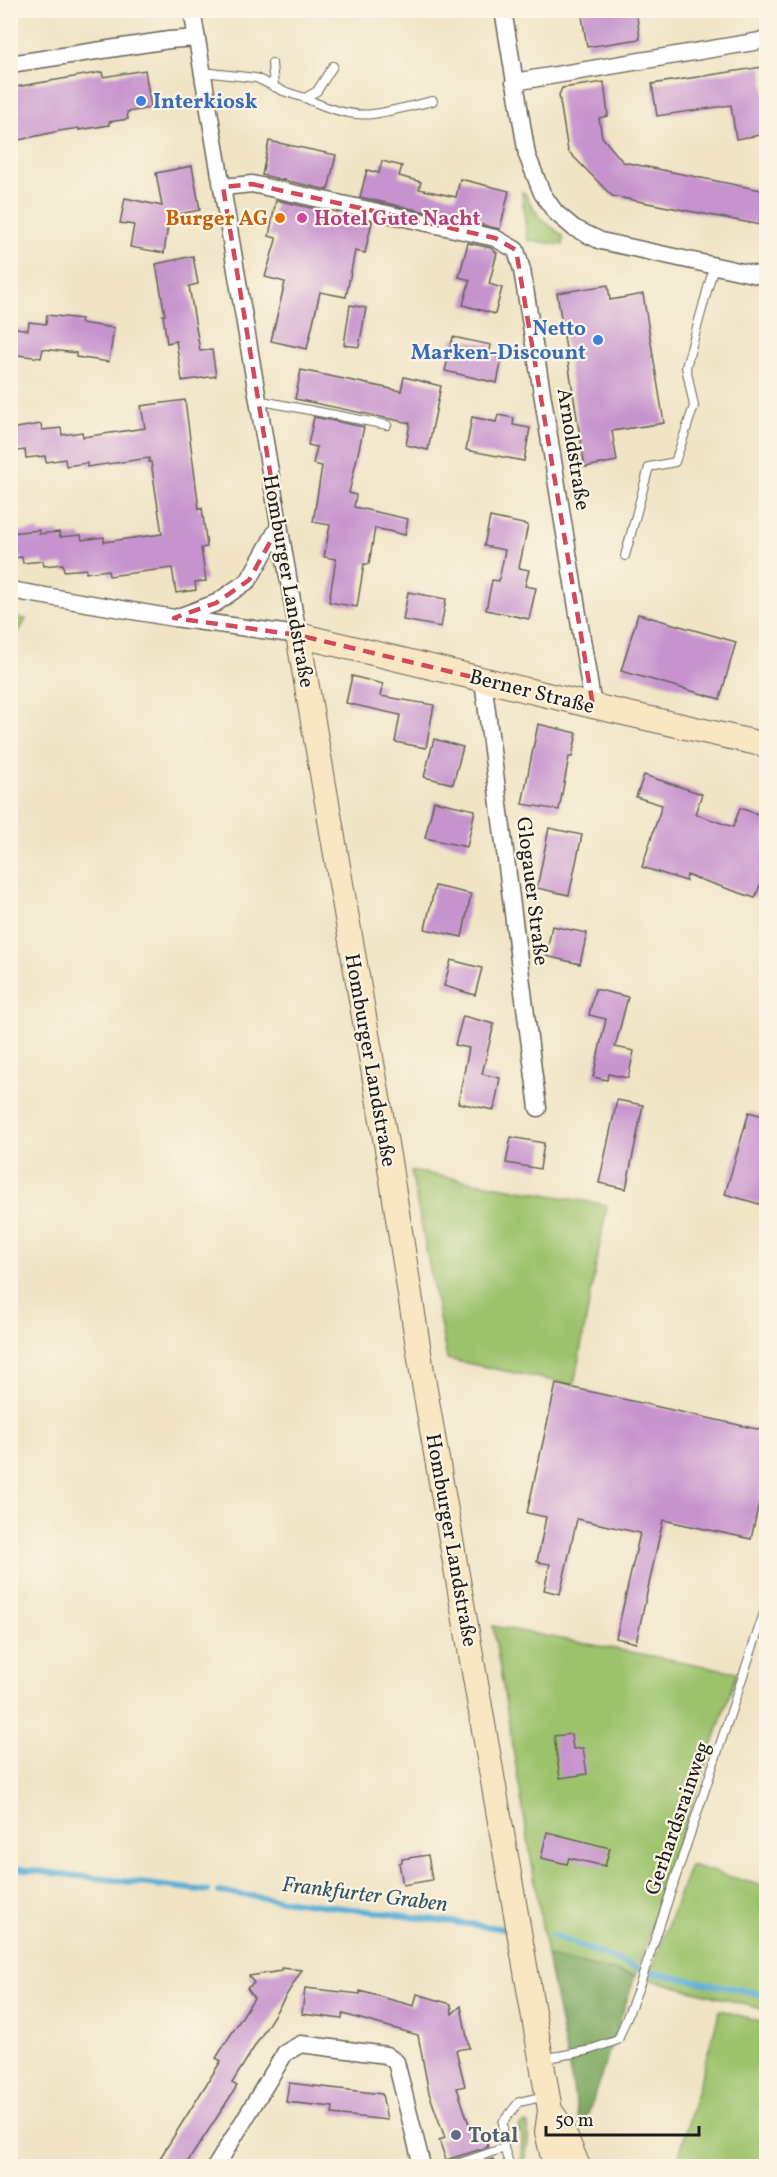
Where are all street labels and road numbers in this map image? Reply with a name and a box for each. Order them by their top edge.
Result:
street label: Arnoldstraße [549,386,596,512]
street label: Homburger Landstraße [254,472,321,690]
street label: Berner Straße [466,663,597,722]
street label: Glogauer Straße [508,815,555,967]
street label: Homburger Landstraße [336,951,403,1169]
street label: Homburger Landstraße [417,1431,484,1649]
street label: Gerhardsrainweg [639,1738,718,1899]

